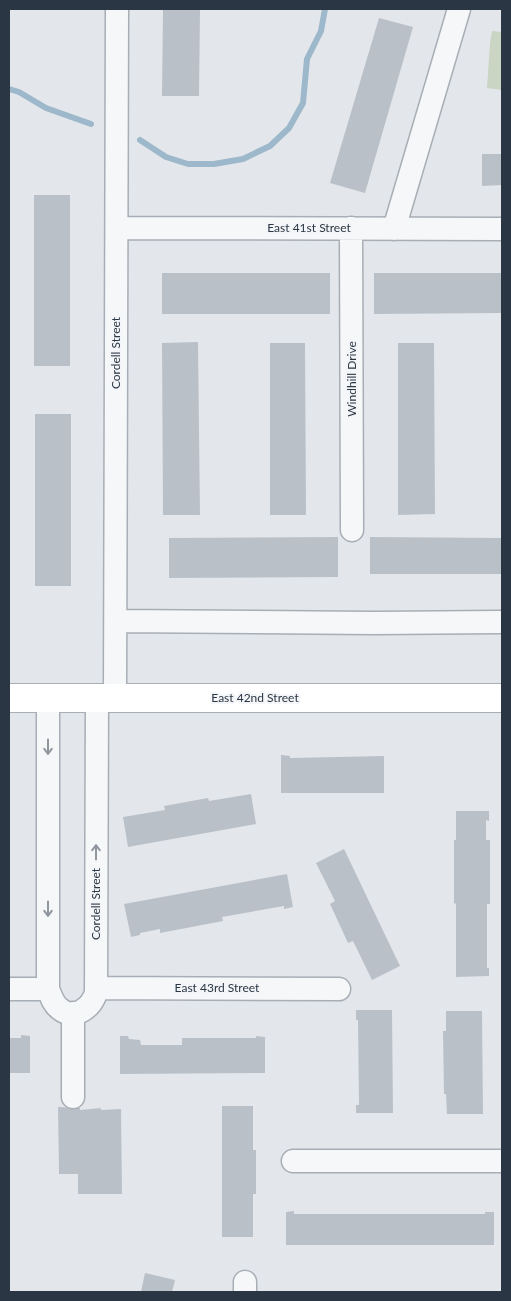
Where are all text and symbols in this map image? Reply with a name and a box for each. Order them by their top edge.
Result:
street label: East 41st Street [267,220,351,235]
street label: Cordell Street [108,316,123,389]
street label: Windhill Drive [344,341,359,417]
street label: East 42nd Street [211,690,299,705]
one-way arrow [43,738,53,754]
one-way arrow [91,844,101,860]
street label: Cordell Street [88,867,103,940]
one-way arrow [43,900,53,917]
street label: East 43rd Street [175,980,260,995]

